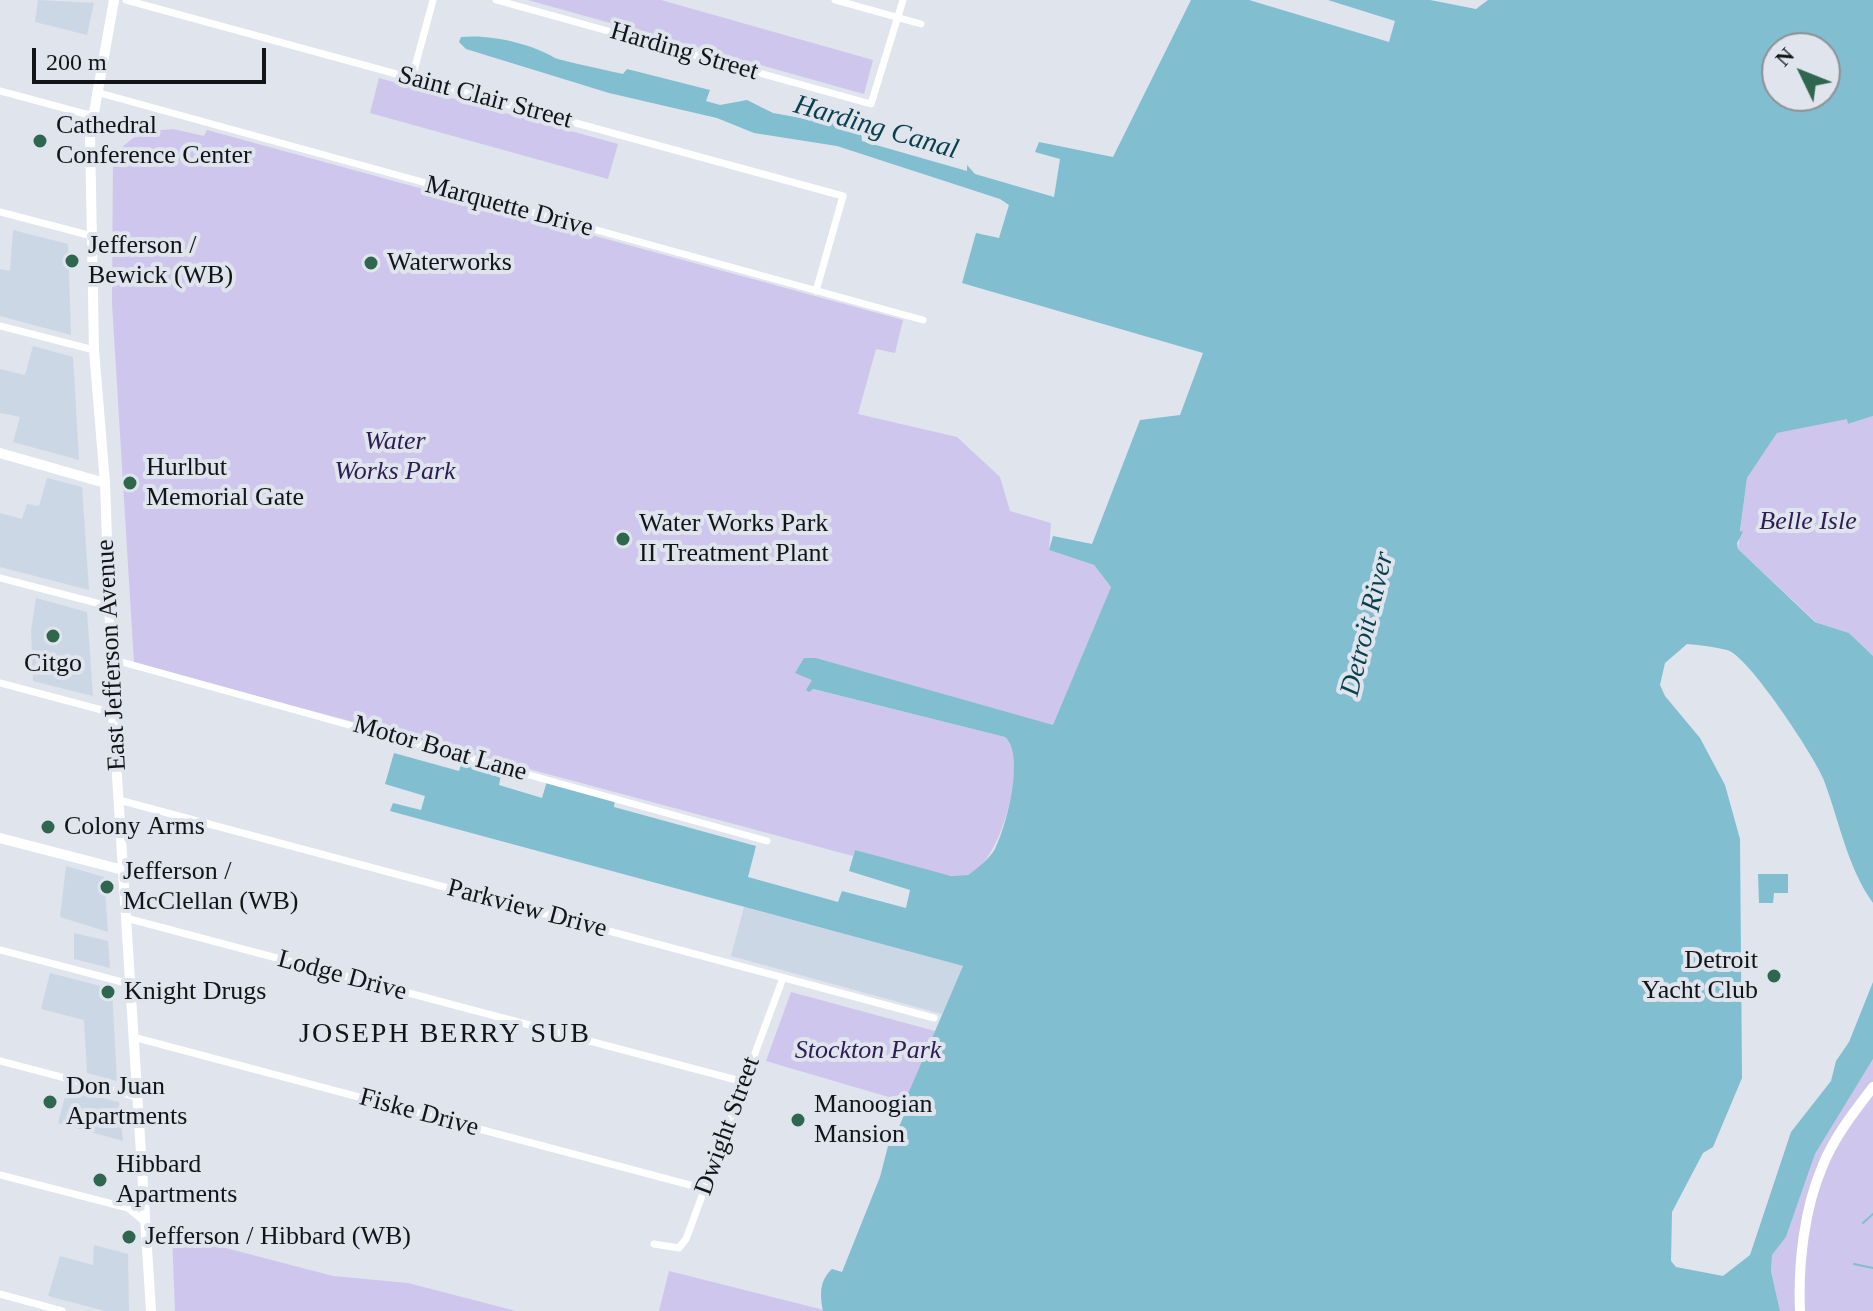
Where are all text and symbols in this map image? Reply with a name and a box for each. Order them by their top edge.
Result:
street label: Harding Street [606,16,762,88]
scale bar [36,32,270,82]
north arrow [1761,32,1841,112]
text: N [1770,42,1799,71]
text: 200 m [46,49,107,75]
street label: Saint Clair Street [394,60,576,136]
water label: Harding Canal [790,89,962,167]
place label: Cathedral Conference Center [56,110,252,172]
marker: Cathedral Conference Center [31,132,49,150]
street label: Marquette Drive [422,170,596,244]
place label: Jefferson / Bewick (WB) [88,230,233,292]
place label: Waterworks [387,247,512,279]
marker: Jefferson / Bewick (WB) [63,252,81,270]
marker: Waterworks [362,254,380,272]
park label: Water Works Park [334,426,456,488]
place label: Hurlbut Memorial Gate [146,452,304,514]
marker: Hurlbut Memorial Gate [121,474,139,492]
park label: Belle Isle [1759,506,1857,538]
place label: Water Works Park II Treatment Plant [639,508,829,570]
marker: Water Works Park II Treatment Plant [614,530,632,548]
street label: East Jefferson Avenue [90,539,134,771]
water label: Detroit River [1334,548,1402,700]
marker: Citgo [44,627,62,645]
place label: Citgo [24,648,82,680]
street label: Motor Boat Lane [350,709,530,789]
place label: Colony Arms [64,811,205,843]
marker: Colony Arms [39,818,57,836]
place label: Jefferson / McClellan (WB) [123,856,298,918]
street label: Parkview Drive [444,873,610,945]
marker: Jefferson / McClellan (WB) [98,878,116,896]
street label: Lodge Drive [274,944,410,1008]
place label: Detroit Yacht Club [1641,945,1758,1006]
marker: Detroit Yacht Club [1765,967,1783,985]
place label: Knight Drugs [124,976,266,1008]
marker: Knight Drugs [99,983,117,1001]
district label: JOSEPH BERRY SUB [299,1018,591,1052]
park label: Stockton Park [795,1035,941,1067]
street label: Dwight Street [689,1052,767,1200]
place label: Don Juan Apartments [66,1071,187,1132]
street label: Fiske Drive [356,1082,482,1144]
place label: Manoogian Mansion [814,1089,932,1150]
marker: Don Juan Apartments [41,1093,59,1111]
marker: Manoogian Mansion [789,1111,807,1129]
place label: Hibbard Apartments [116,1149,237,1210]
marker: Hibbard Apartments [91,1171,109,1189]
place label: Jefferson / Hibbard (WB) [145,1221,411,1253]
marker: Jefferson / Hibbard (WB) [120,1228,138,1246]

